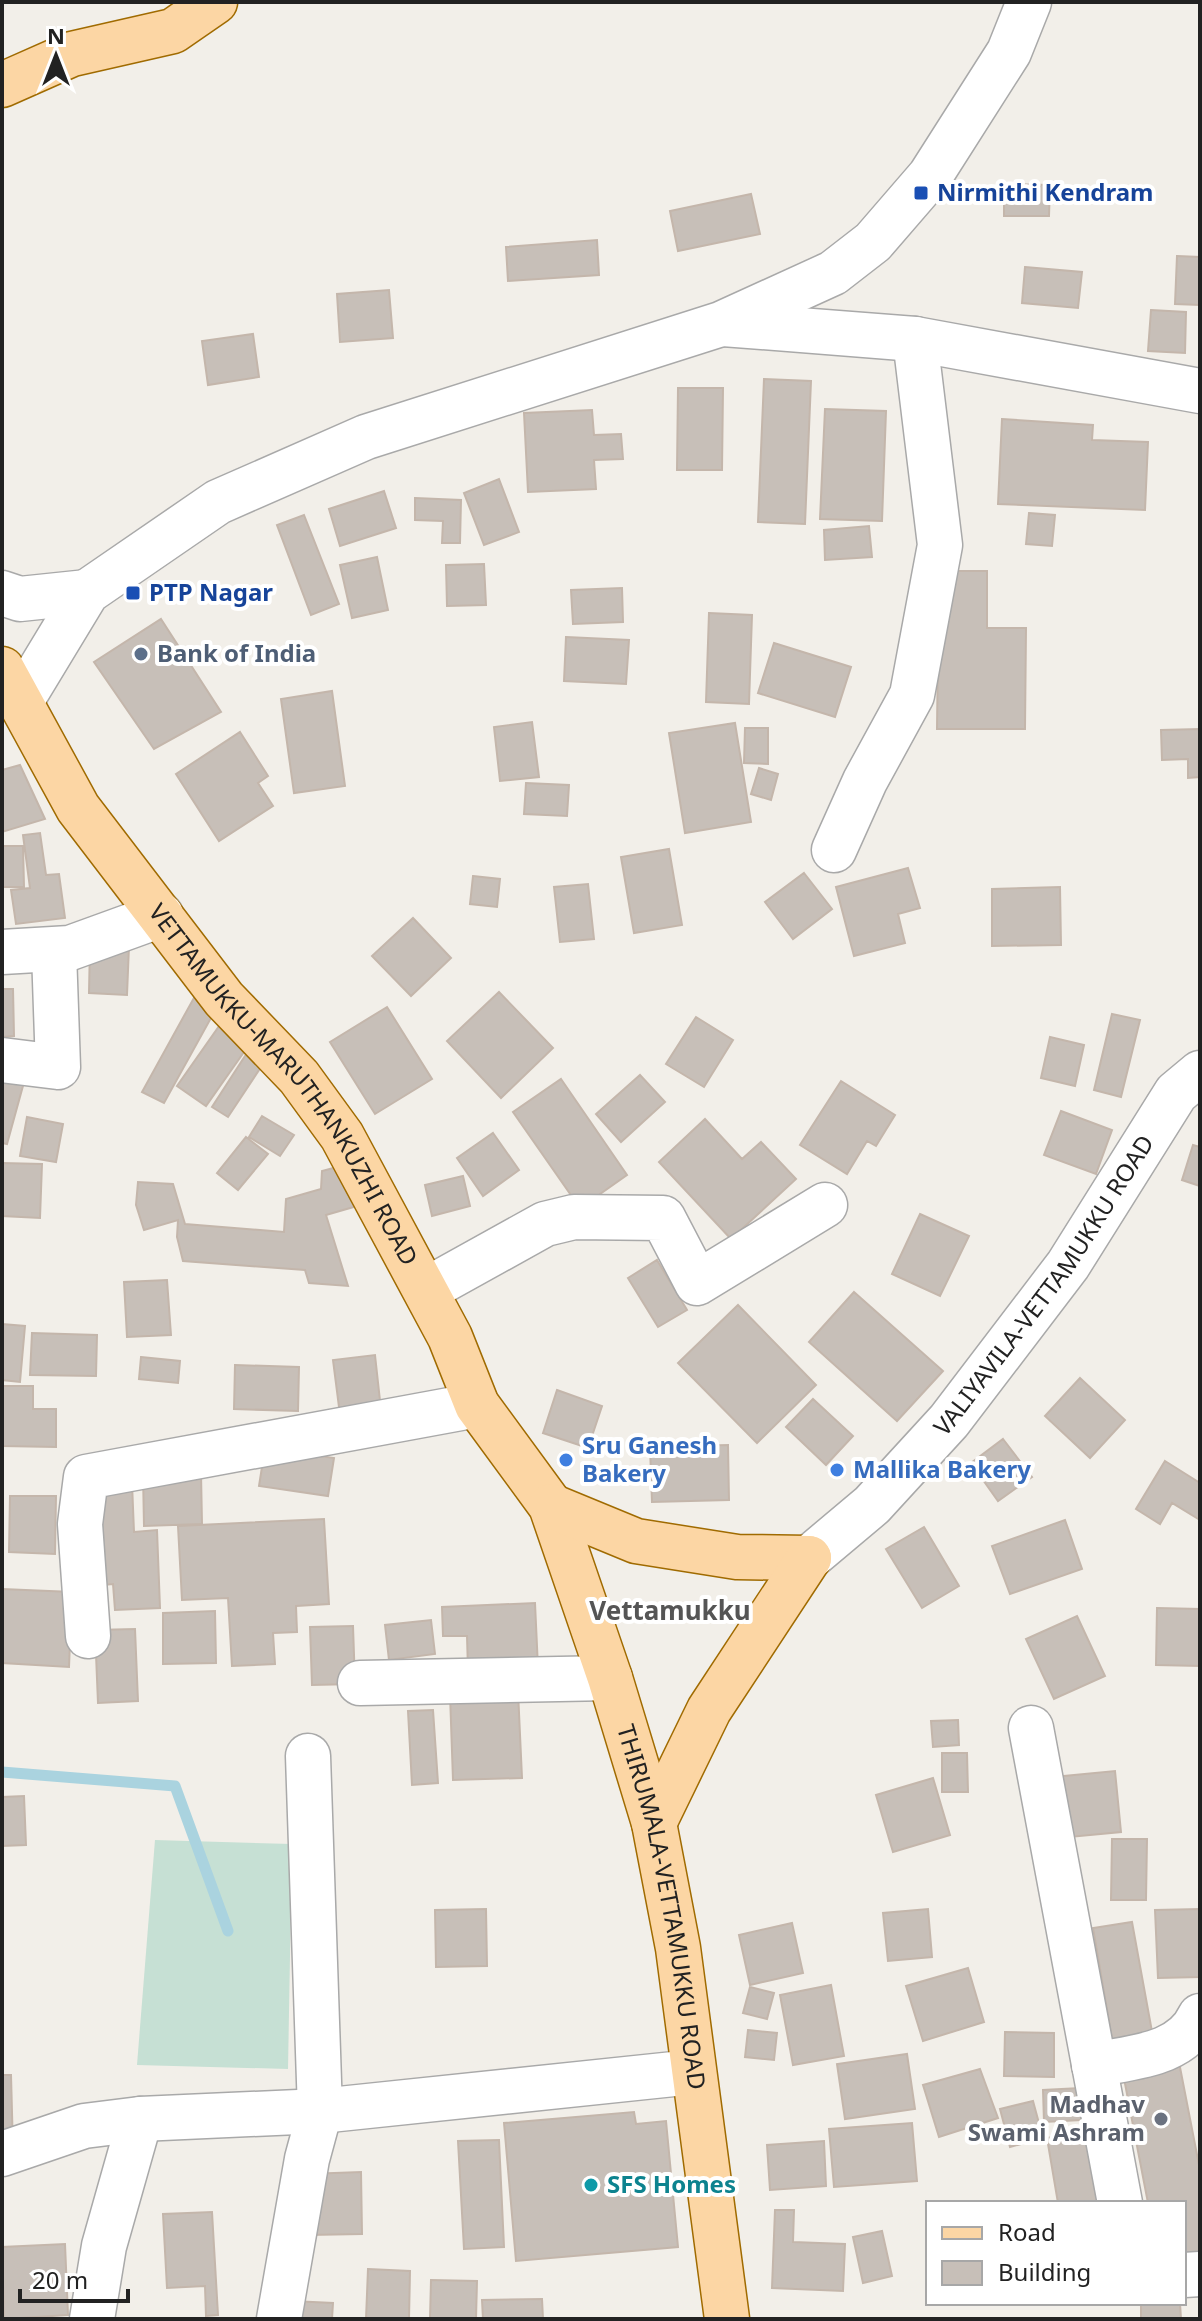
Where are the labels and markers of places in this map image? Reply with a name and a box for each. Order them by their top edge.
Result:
place label: Nirmithi Kendram [937,175,1153,208]
marker: Nirmithi Kendram [912,184,930,202]
place label: PTP Nagar [149,575,273,608]
marker: PTP Nagar [124,584,142,602]
place label: Bank of India [157,636,316,669]
marker: Bank of India [132,645,150,663]
place label: Sru Ganesh Bakery [582,1428,717,1489]
marker: Sru Ganesh Bakery [557,1451,575,1469]
place label: Mallika Bakery [853,1452,1031,1485]
marker: Mallika Bakery [828,1461,846,1479]
place label: Madhav Swami Ashram [968,2087,1145,2148]
marker: Madhav Swami Ashram [1152,2110,1170,2128]
place label: SFS Homes [607,2167,736,2200]
marker: SFS Homes [582,2176,600,2194]

